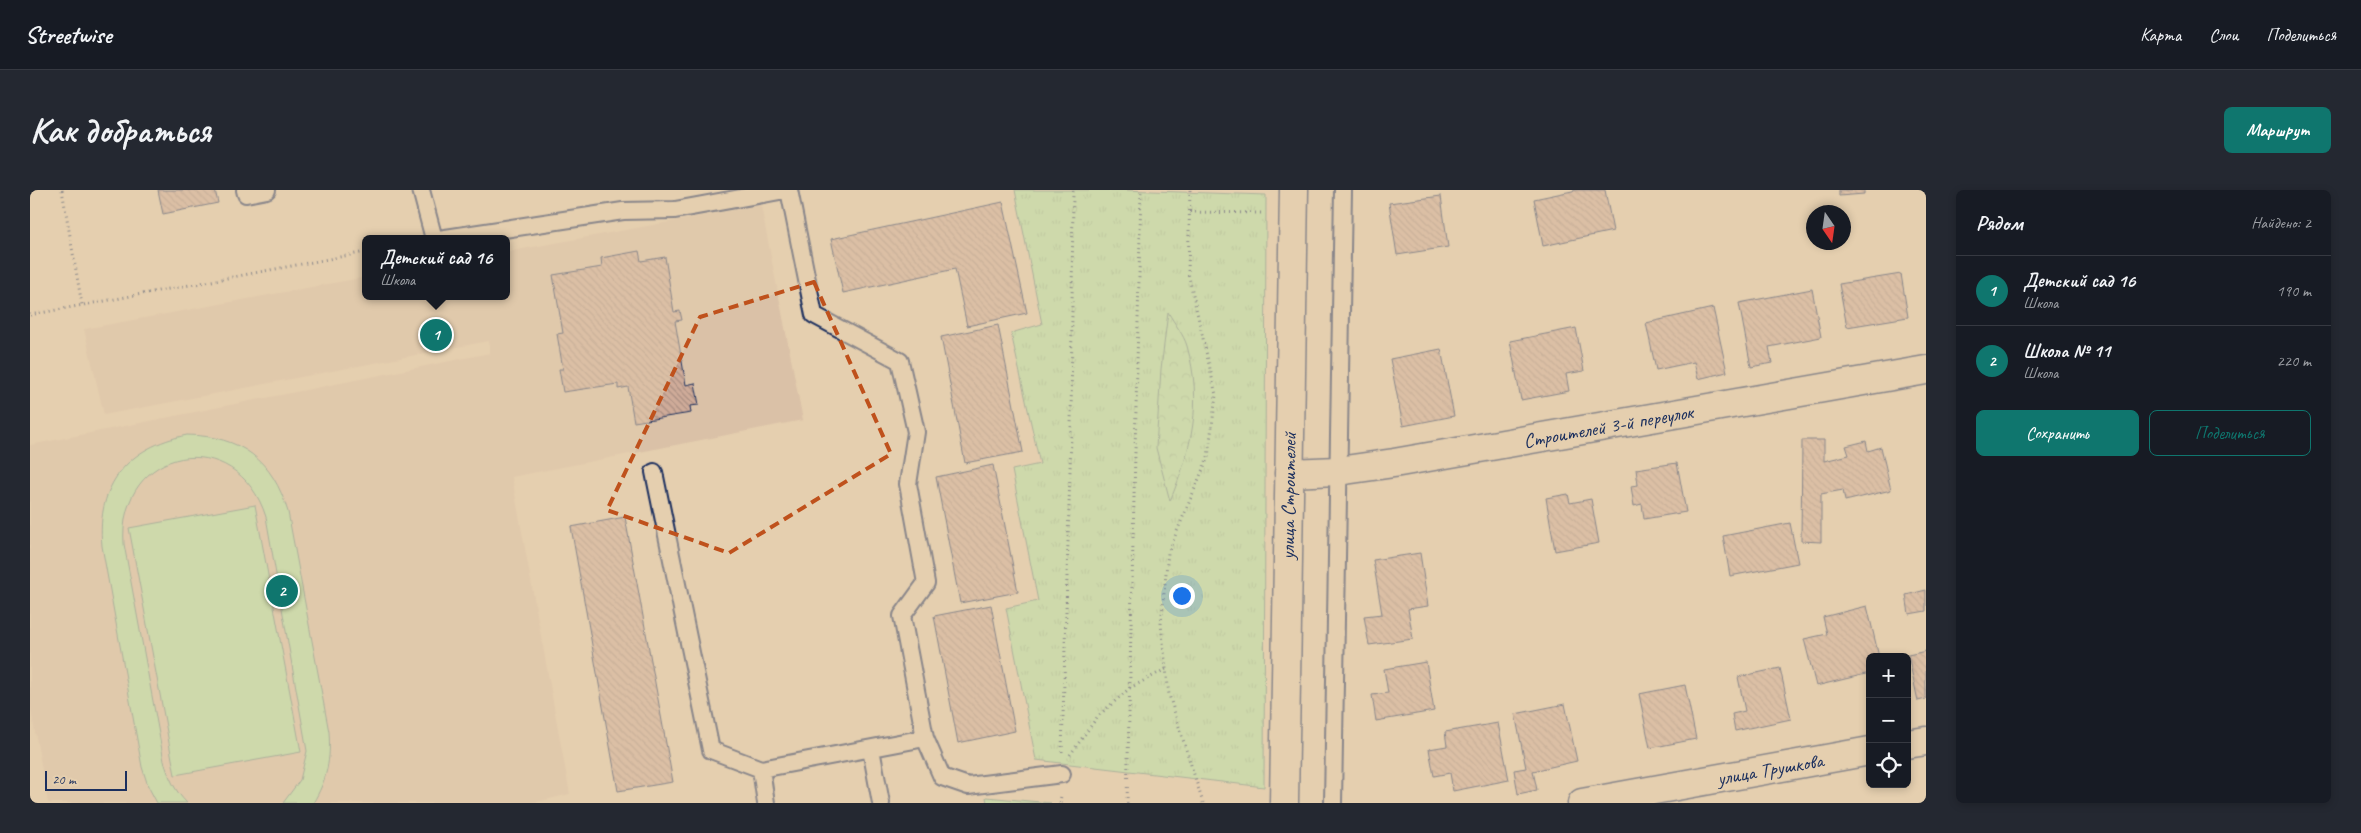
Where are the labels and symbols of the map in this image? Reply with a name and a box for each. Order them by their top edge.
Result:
north arrow [1806,205,1851,250]
pin: 1 [420,316,452,354]
street label: Строителей 3-й переулок [1521,399,1696,454]
street label: улица Строителей [1275,430,1302,561]
pin: 2 [266,572,298,610]
your location [1169,583,1195,609]
street label: улица Трушкова [1714,748,1827,791]
scale bar [45,768,128,791]

